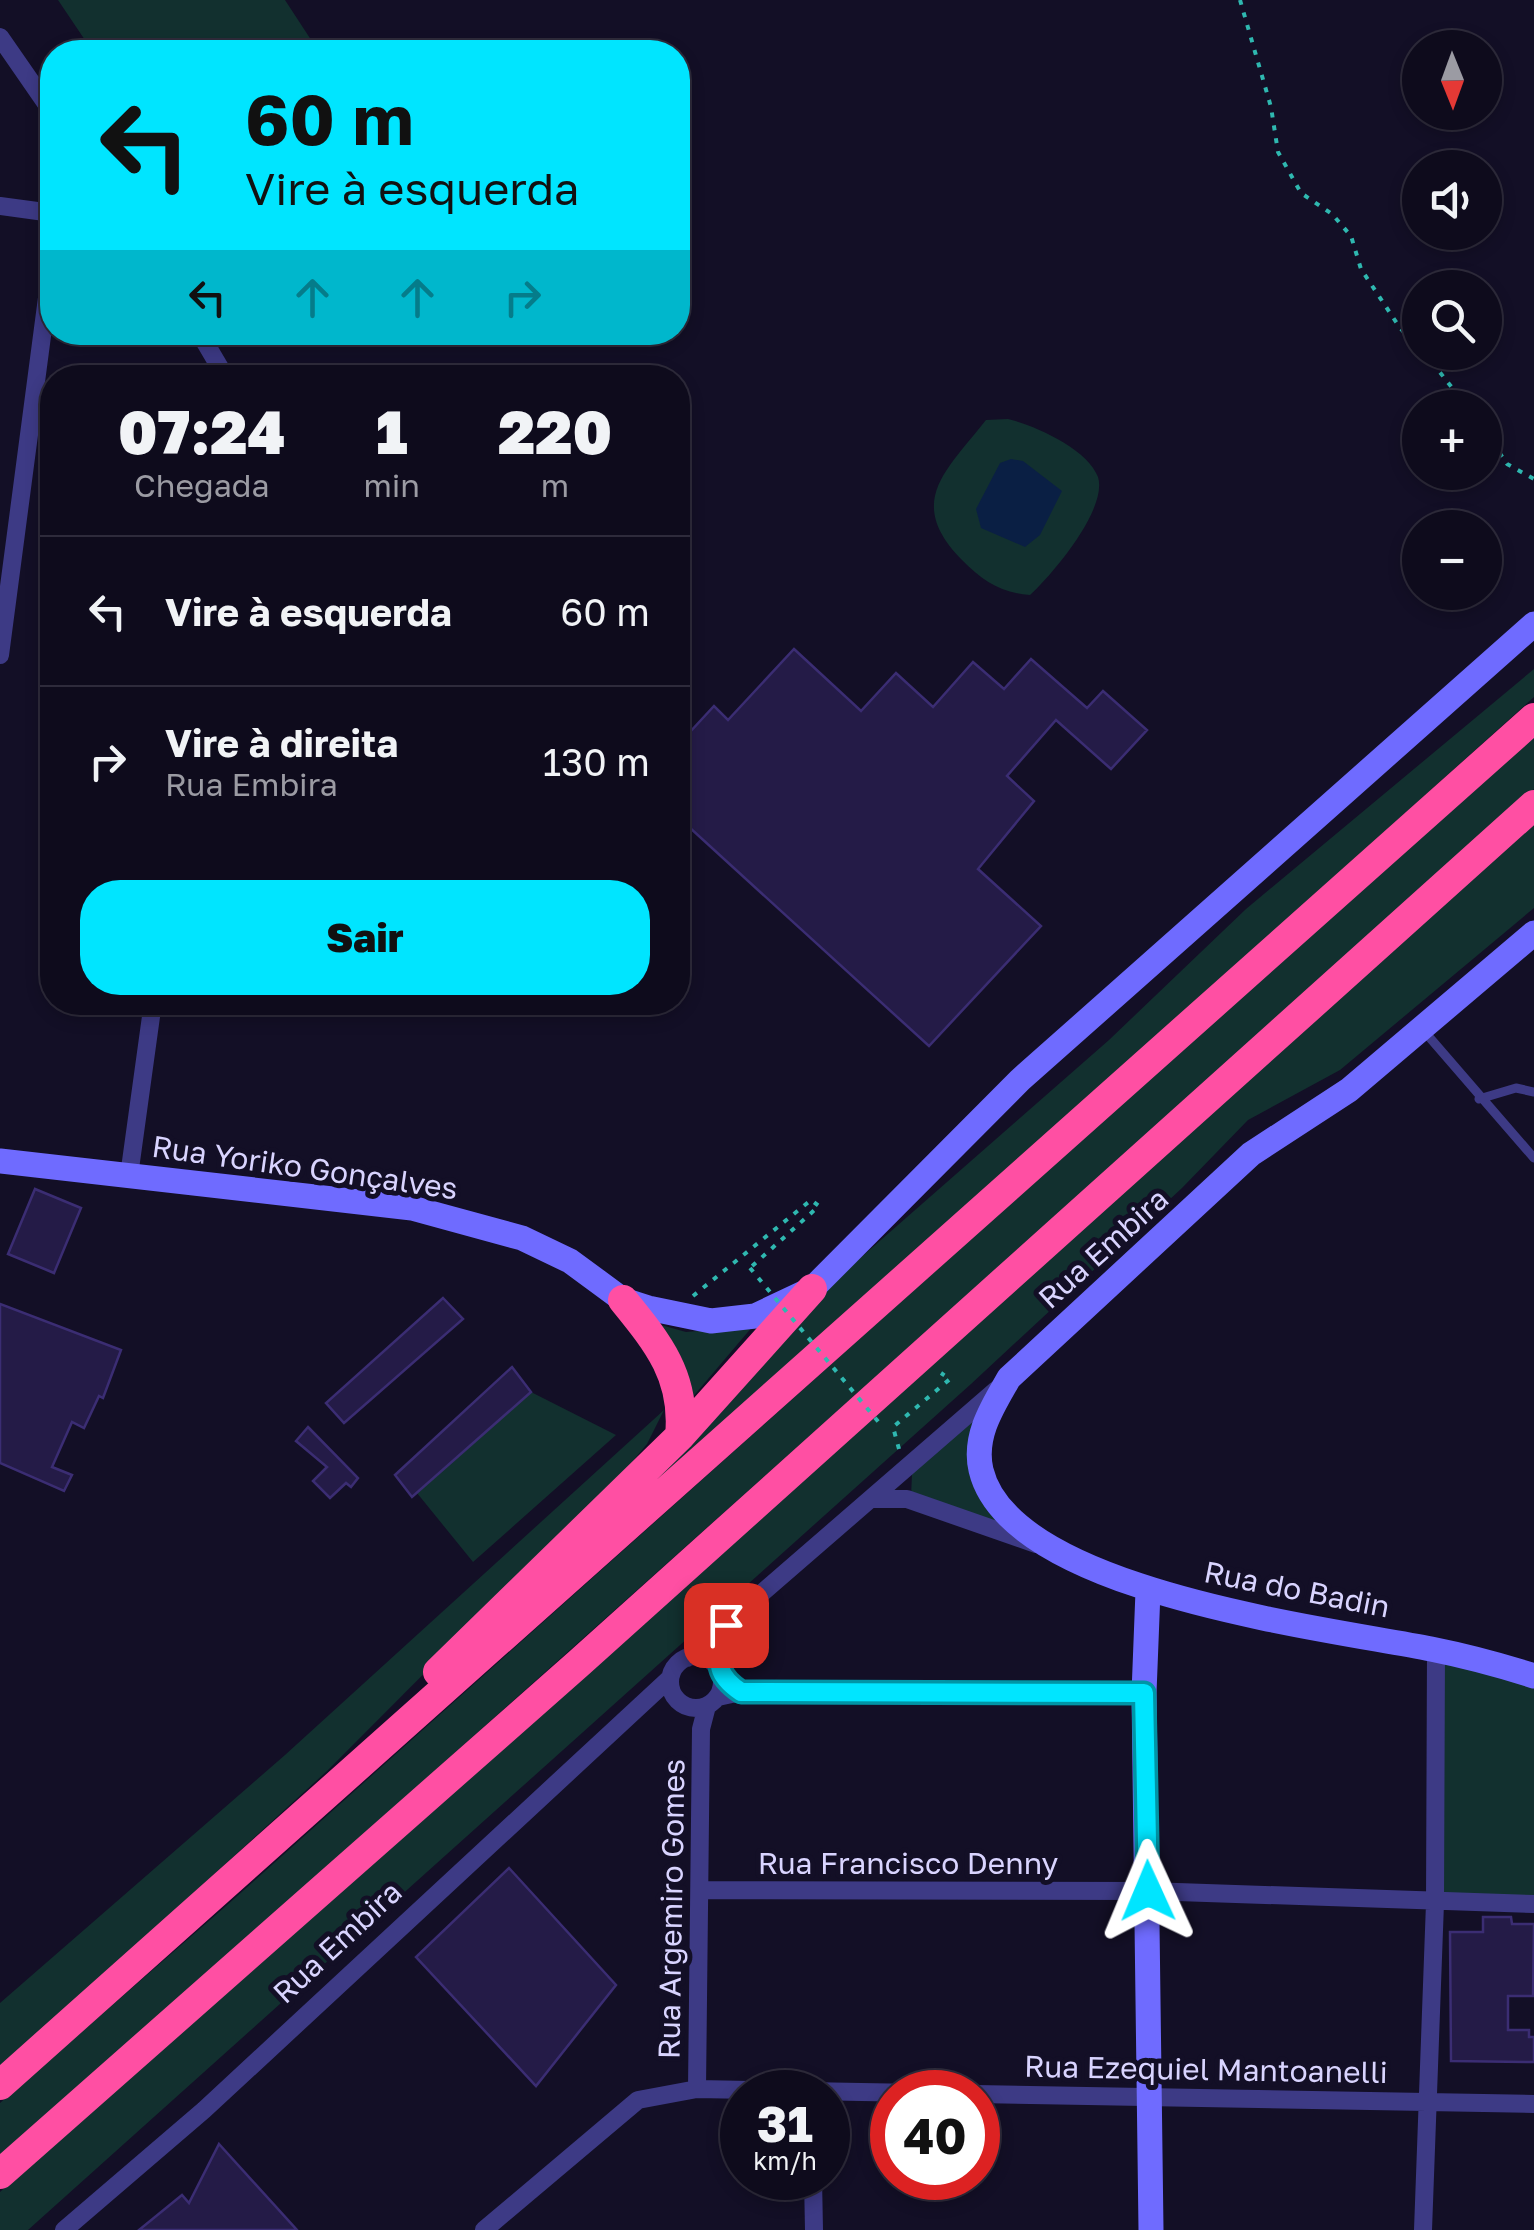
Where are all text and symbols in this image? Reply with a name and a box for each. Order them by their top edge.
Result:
north arrow [1402,30,1502,130]
map controls [1402,30,1502,610]
text: 60 m [245,76,414,160]
icon: left [80,80,210,210]
button: sound [1402,150,1502,250]
text: Vire à esquerda [245,161,580,215]
icon: left [180,270,235,325]
icon: ahead [285,270,340,325]
icon: ahead [390,270,445,325]
icon: right [495,270,550,325]
button: search [1402,270,1502,370]
button: + [1402,390,1502,490]
text: 07:24 [118,395,286,467]
text: 1 [376,395,408,467]
text: 220 [498,395,612,467]
text: Chegada [134,466,270,504]
text: min [363,466,420,504]
text: m [541,466,569,504]
button: − [1402,510,1502,610]
icon: left [80,584,135,639]
text: Vire à esquerda [165,589,452,634]
text: 60 m [560,589,650,634]
text: Vire à direita [165,720,398,765]
icon: right [80,734,135,789]
text: 130 m [543,739,650,784]
text: Rua Embira [165,765,338,803]
button: Sair [80,880,650,995]
street label: Rua Yoriko Gonçalves [150,1128,460,1206]
street label: Rua Embira [1031,1180,1175,1316]
street label: Rua do Badin [1201,1553,1393,1625]
pin [684,1583,769,1668]
icon: arrive [699,1598,754,1653]
street label: Rua Argemiro Gomes [650,1759,692,2059]
position arrow [1096,1839,1200,1943]
street label: Rua Francisco Denny [758,1845,1059,1881]
street label: Rua Embira [265,1874,409,2010]
street label: Rua Ezequiel Mantoanelli [1024,2048,1388,2090]
speed limit sign: 40 [870,2070,1000,2200]
text: 31 [757,2093,813,2153]
text: km/h [753,2145,817,2176]

